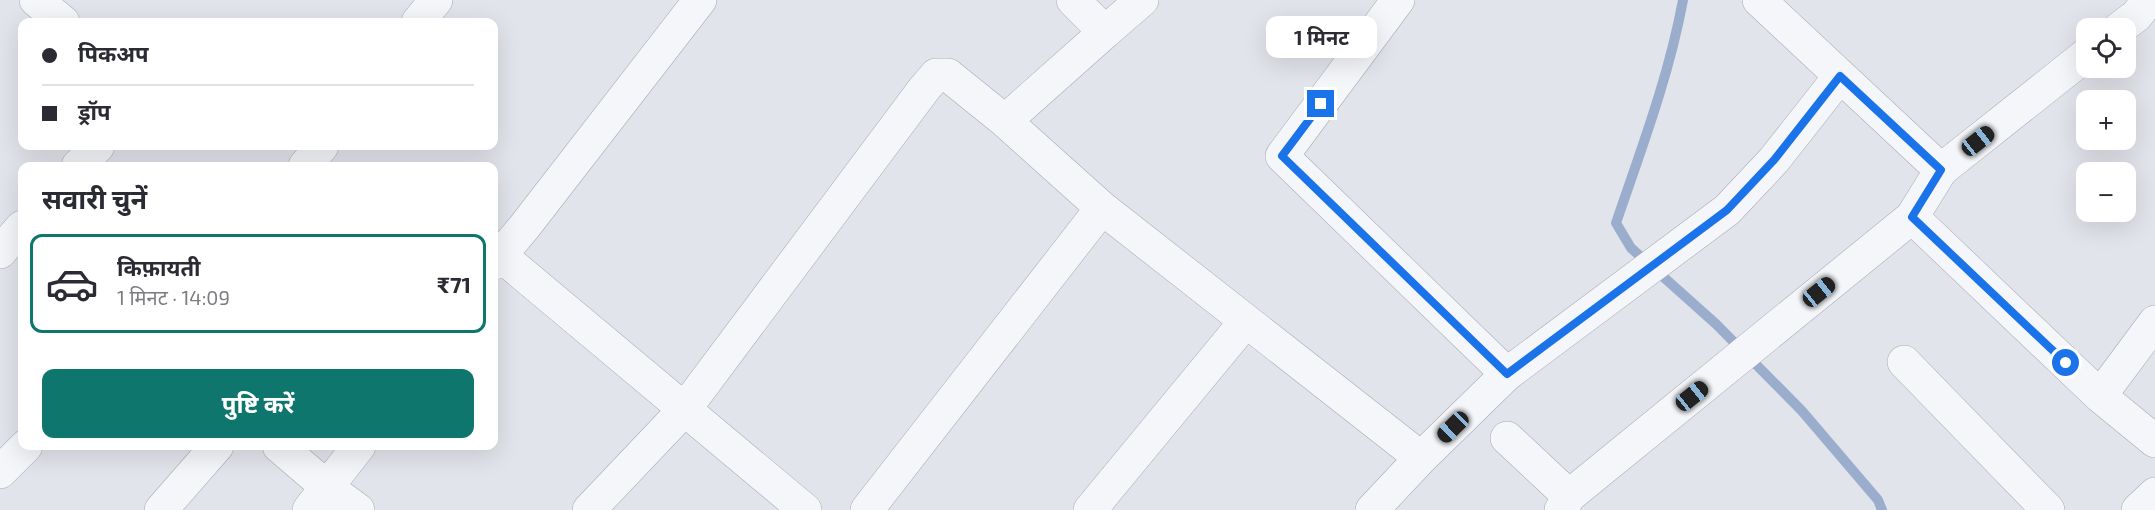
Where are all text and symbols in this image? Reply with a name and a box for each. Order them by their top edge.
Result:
callout: 1 मिनट [1266,17,1376,59]
map controls [2076,18,2136,222]
button: locate [2076,18,2136,78]
text: 1 मिनट [1294,25,1349,49]
text: पिकअप [78,40,149,66]
route end [1307,90,1334,117]
button: + [2076,90,2136,150]
text: ड्रॉप [78,98,111,124]
car [1958,123,1998,159]
button: − [2076,162,2136,222]
text: सवारी चुनें [42,182,147,214]
text: किफ़ायती [117,254,201,280]
icon: car [45,257,99,311]
text: ₹71 [437,271,471,297]
car [1799,274,1839,310]
text: 1 मिनट · 14:09 [117,285,230,309]
route start [2052,349,2079,376]
button: पुष्टि करें [42,369,474,438]
car [1672,378,1712,414]
car [1434,408,1472,446]

